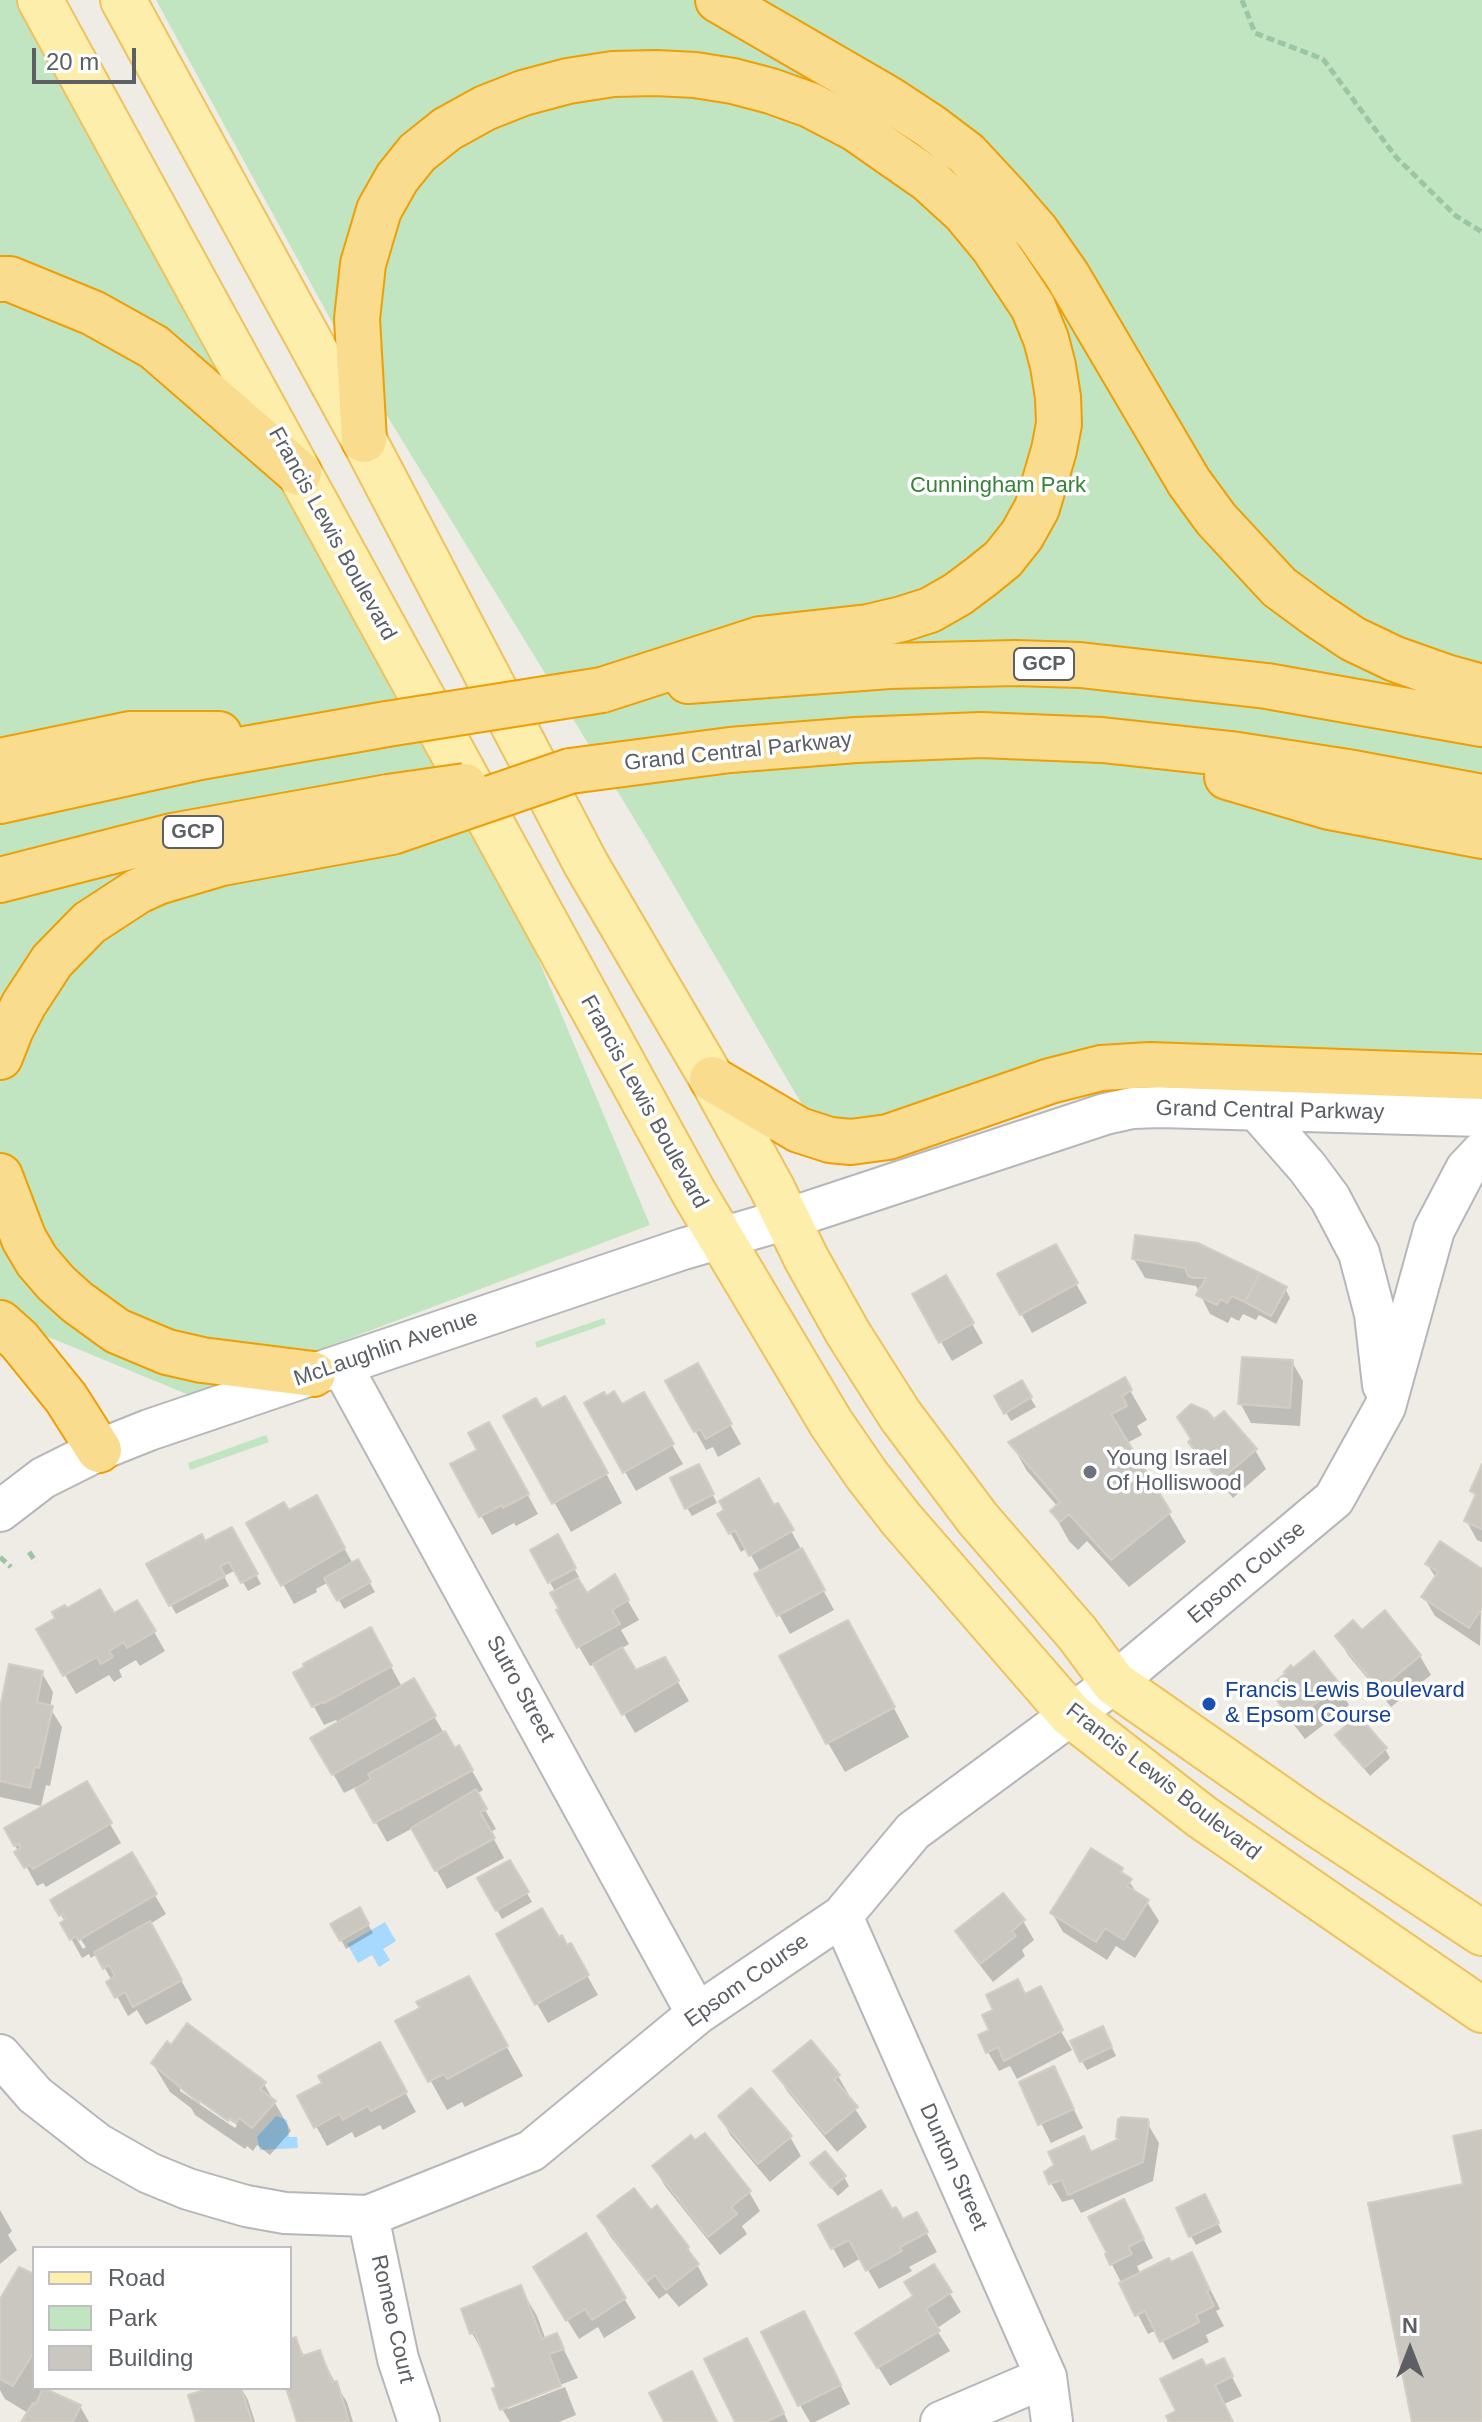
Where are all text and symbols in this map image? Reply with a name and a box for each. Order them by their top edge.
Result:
scale bar [36,32,140,82]
text: 20 m [46,48,99,75]
street label: Francis Lewis Boulevard [262,423,402,645]
park label: Cunningham Park [910,473,1086,499]
road number: GCP [1014,648,1074,680]
street label: Grand Central Parkway [623,727,853,777]
road number: GCP [163,816,223,848]
street label: Francis Lewis Boulevard [574,991,714,1213]
street label: Grand Central Parkway [1155,1096,1385,1126]
street label: McLaughlin Avenue [291,1305,481,1393]
place label: Young Israel Of Holliswood [1106,1446,1242,1498]
marker: Young Israel Of Holliswood [1081,1463,1099,1481]
street label: Epsom Course [1183,1516,1311,1630]
street label: Sutro Street [480,1631,560,1747]
place label: Francis Lewis Boulevard & Epsom Course [1225,1678,1465,1730]
marker: Francis Lewis Boulevard & Epsom Course [1200,1695,1218,1713]
street label: Francis Lewis Boulevard [1060,1698,1266,1866]
street label: Epsom Course [680,1928,814,2034]
street label: Dunton Street [913,2100,993,2234]
legend [32,2246,292,2390]
street label: Romeo Court [364,2252,420,2386]
text: Road [108,2264,165,2291]
text: Park [108,2304,157,2331]
north arrow [1370,2310,1450,2390]
text: N [1402,2313,1418,2338]
text: Building [108,2344,193,2371]

